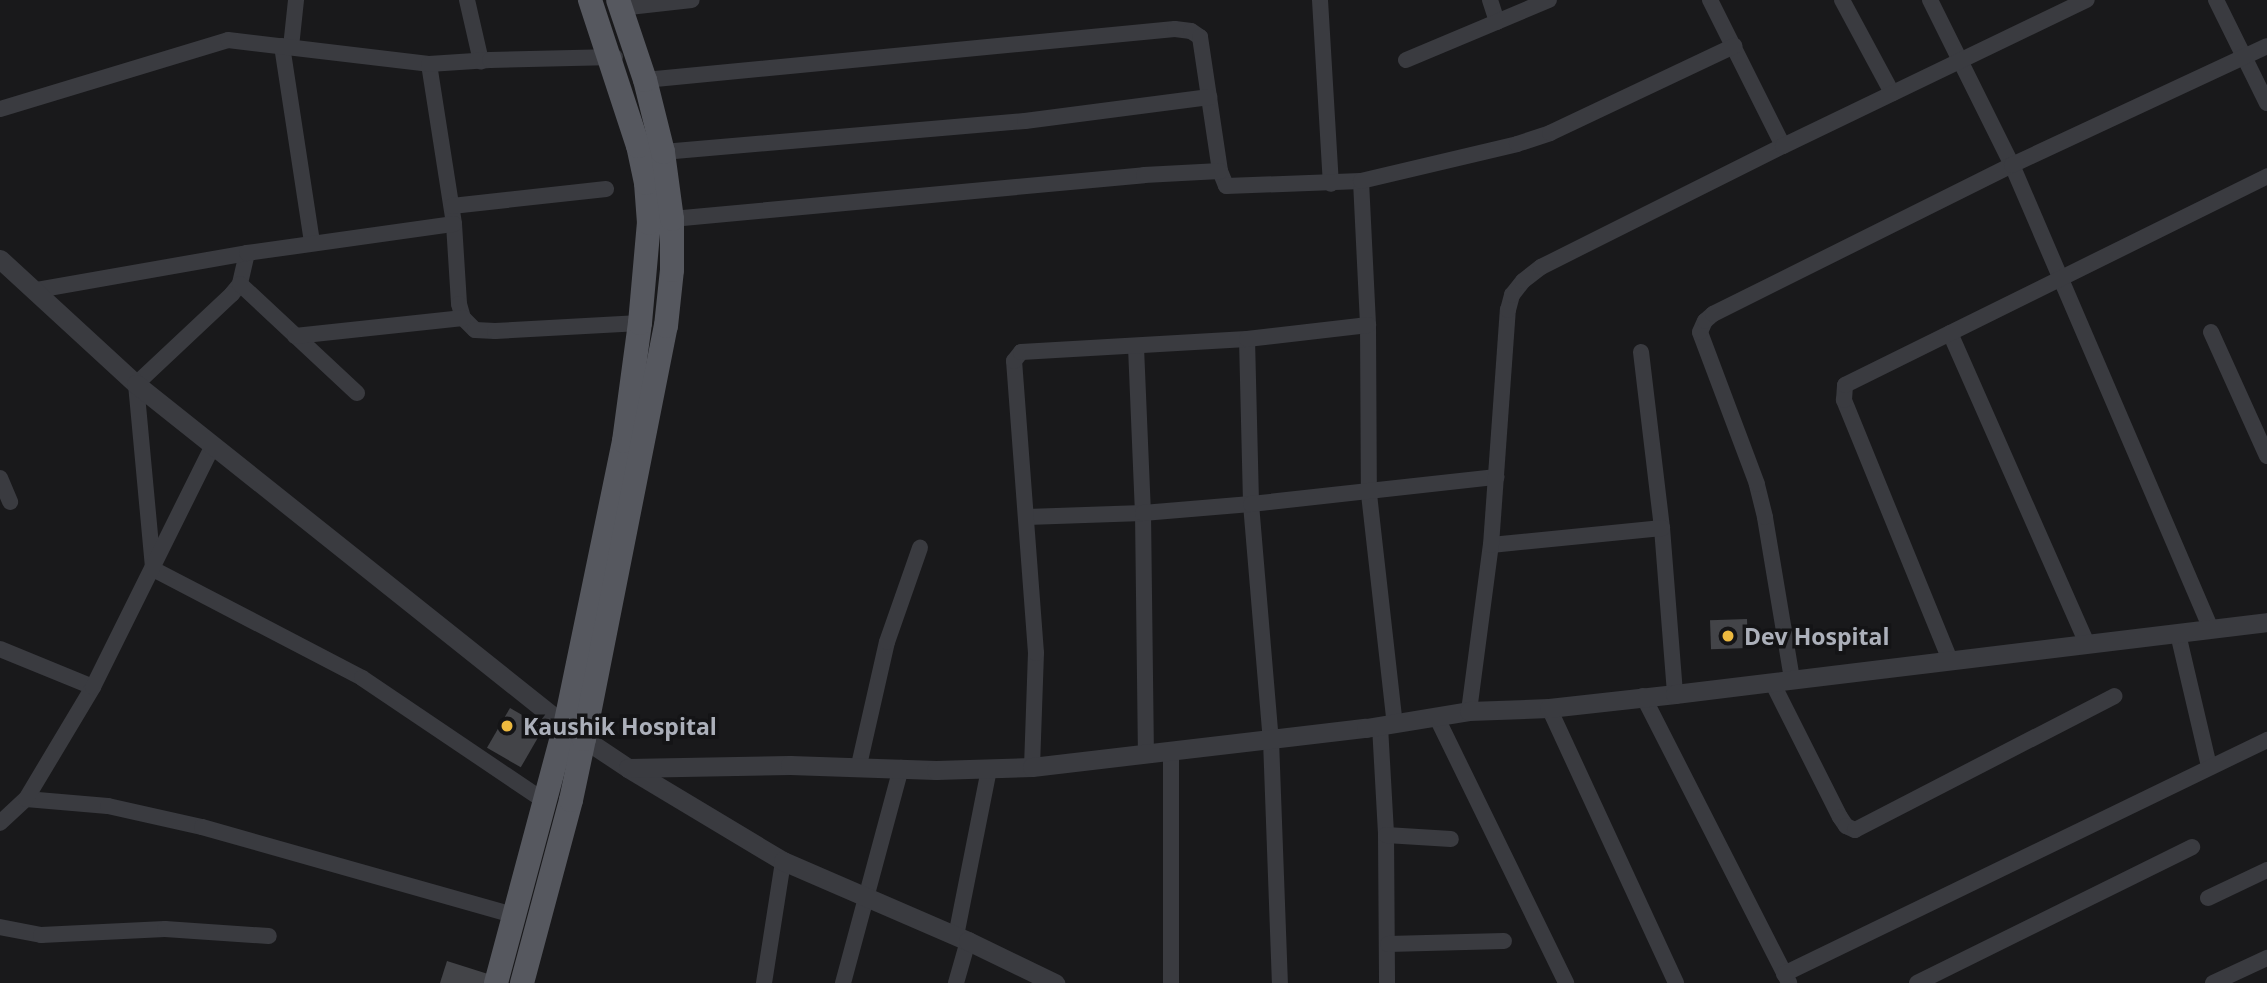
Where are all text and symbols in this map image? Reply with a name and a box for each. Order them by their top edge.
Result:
place label: Dev Hospital [1744,622,1889,650]
marker: Dev Hospital [1718,626,1738,646]
place label: Kaushik Hospital [523,712,717,740]
marker: Kaushik Hospital [497,716,517,736]

